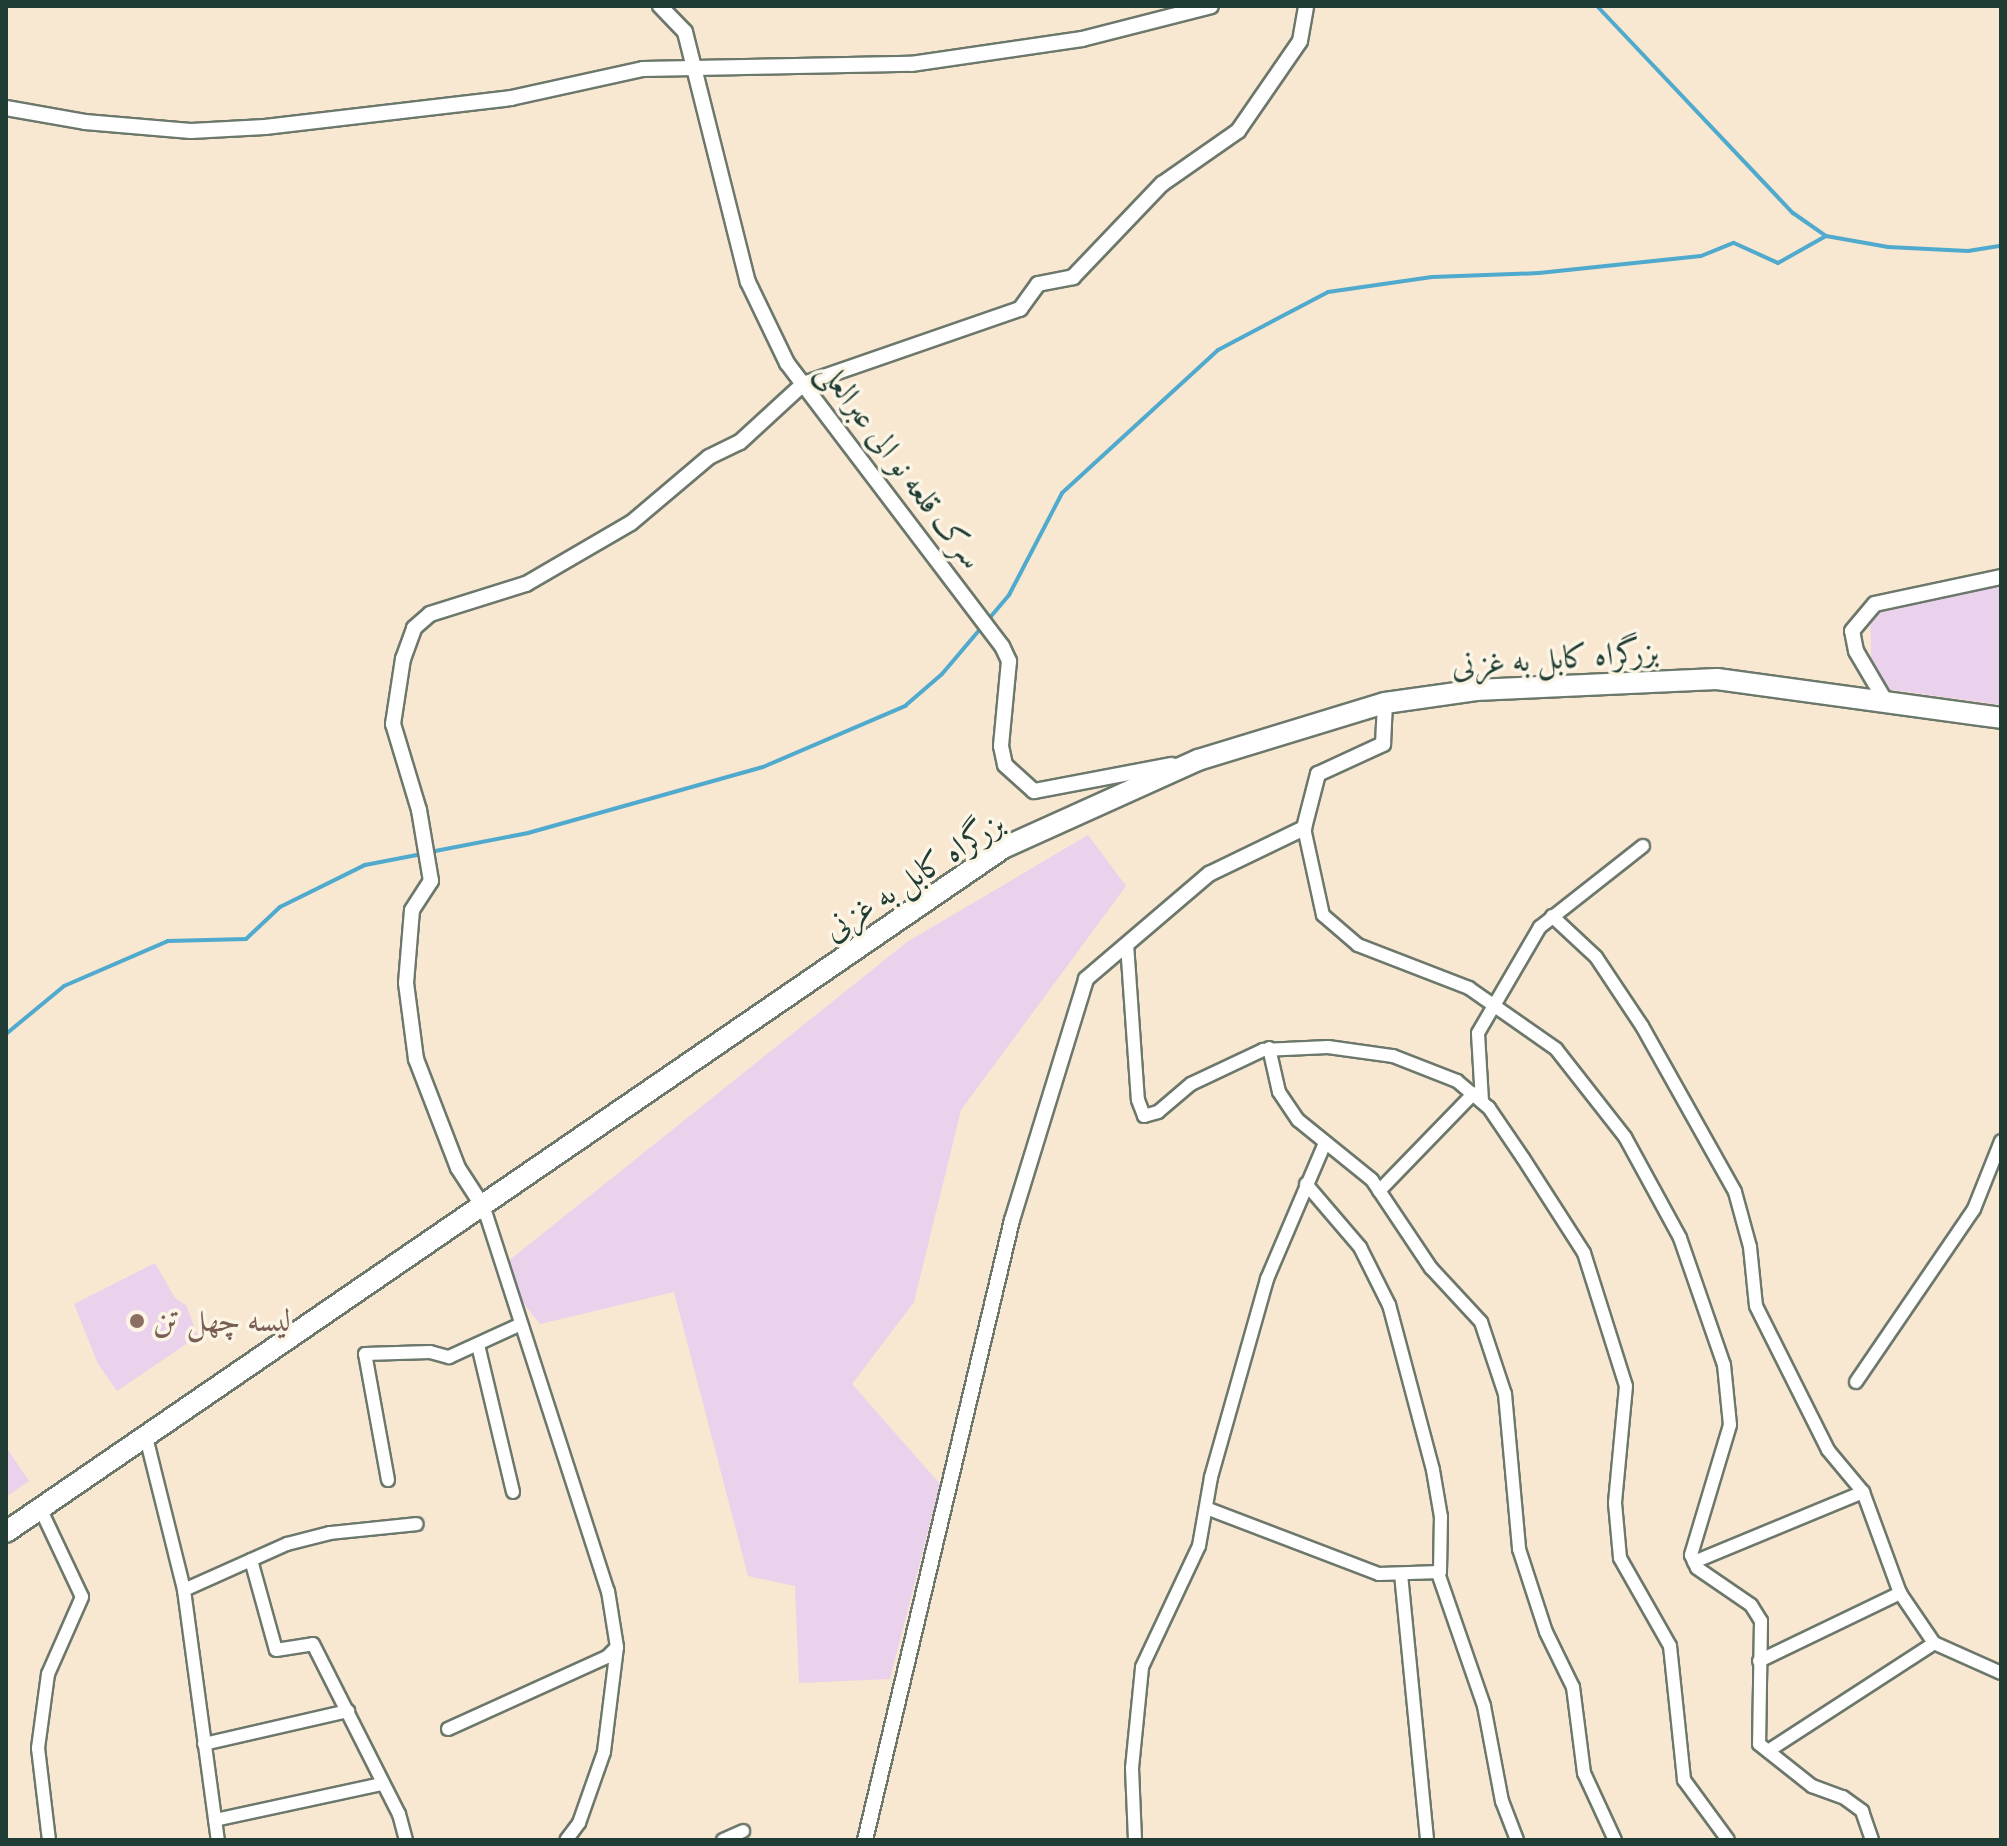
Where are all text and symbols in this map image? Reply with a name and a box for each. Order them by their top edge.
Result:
street label: سرک قلعه نو الی عبرالعلی [809,353,991,577]
street label: بزرگراه کابل به غزنی [1450,633,1660,685]
street label: بزرگراه کابل به غزنی [816,804,1012,950]
place label: لیسه چهل تن [153,1302,291,1340]
marker: لیسه چهل تن [128,1312,146,1330]

